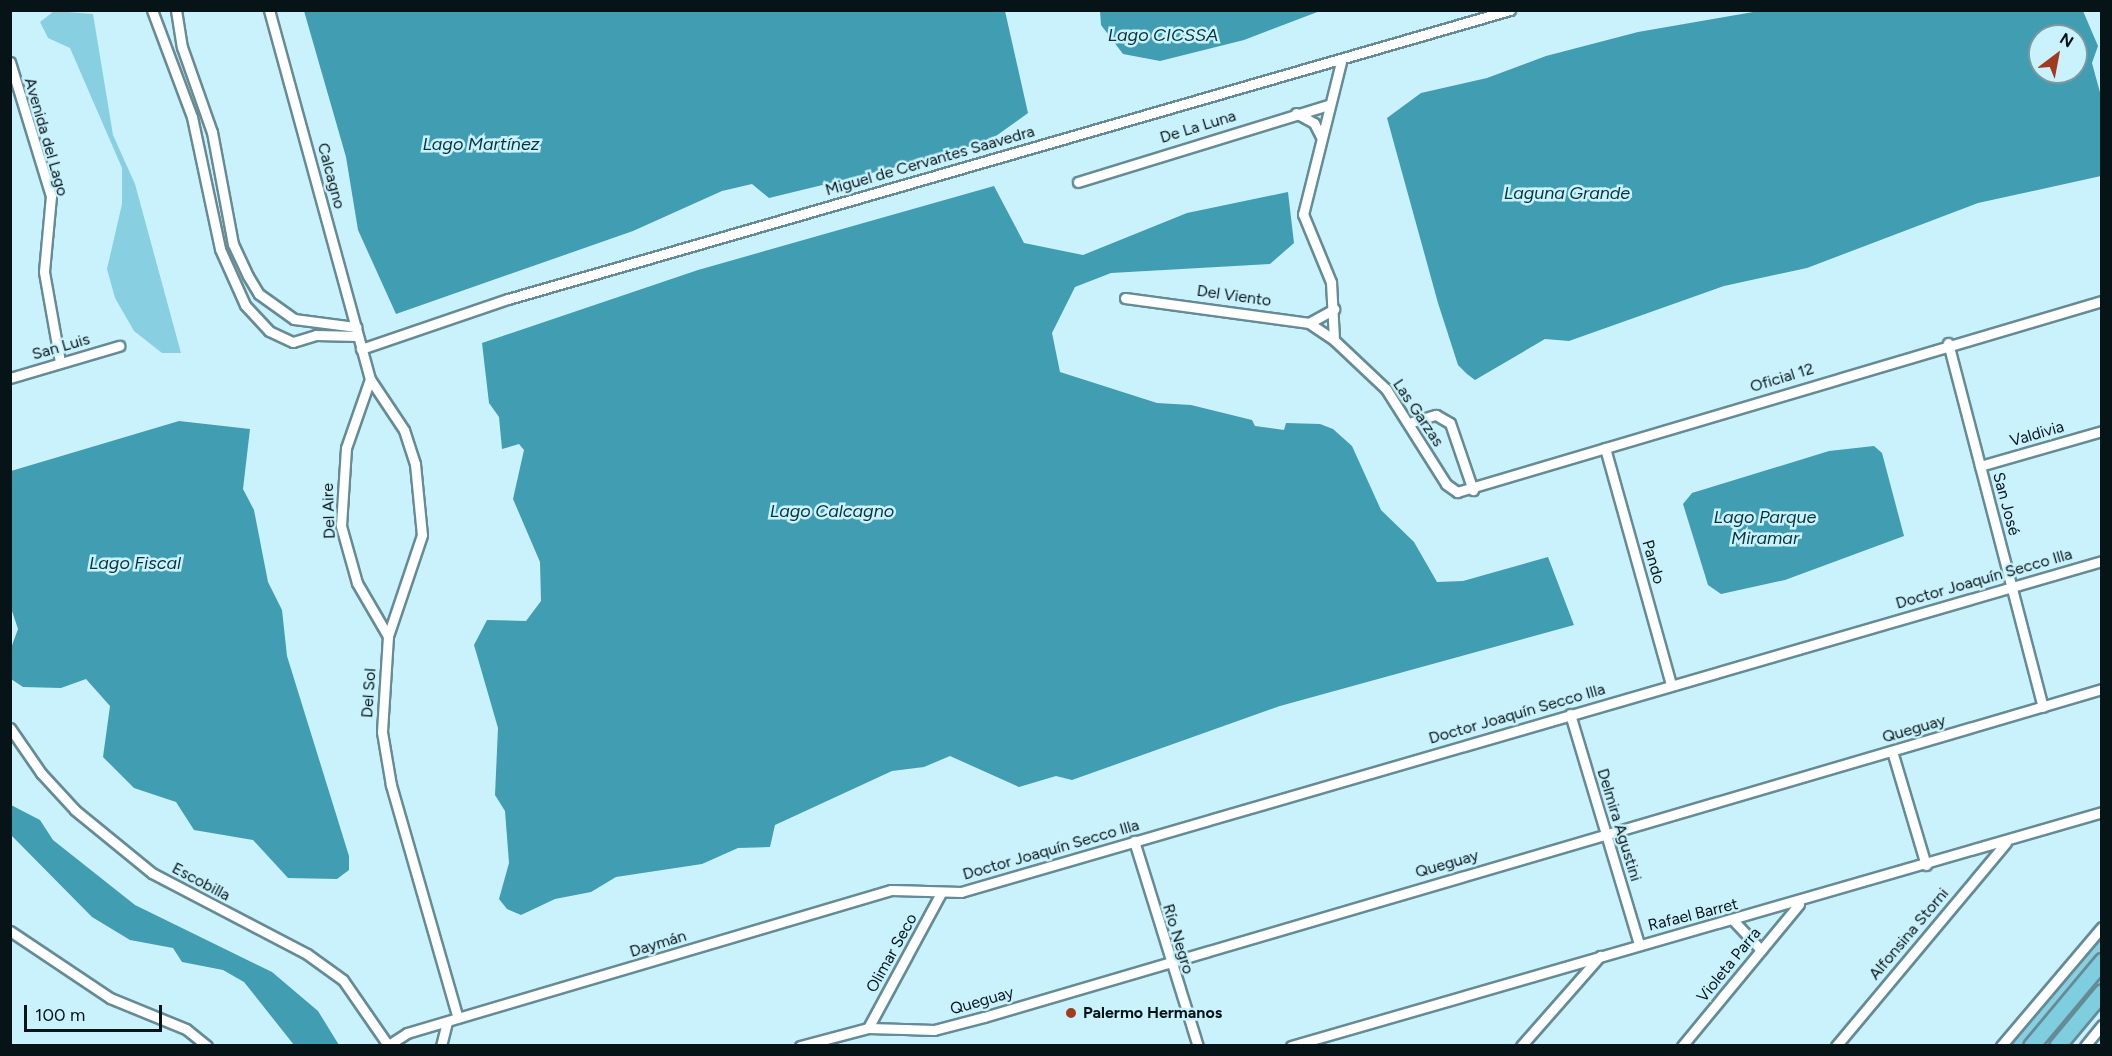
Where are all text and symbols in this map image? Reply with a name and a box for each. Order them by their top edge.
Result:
water label: Lago CICSSA [1108,24,1218,46]
north arrow [2028,24,2088,84]
text: N [2056,29,2077,51]
street label: Avenida del Lago [20,76,72,198]
street label: De La Luna [1158,106,1238,148]
street label: Miguel de Cervantes Saavedra [823,122,1037,200]
water label: Lago Martínez [422,133,540,155]
street label: Calcagno [313,141,349,211]
water label: Laguna Grande [1504,182,1630,204]
street label: Del Viento [1196,281,1272,311]
street label: San Luis [30,330,92,364]
street label: Oficial 12 [1748,359,1816,397]
street label: Las Garzas [1388,376,1448,450]
street label: Valdivia [2008,417,2066,451]
street label: San José [1988,470,2024,538]
street label: Del Aire [318,483,340,539]
water label: Lago Calcagno [770,500,894,522]
water label: Lago Parque Miramar [1714,507,1816,550]
street label: Pando [1638,538,1668,586]
street label: Doctor Joaquín Secco Illa [1894,545,2074,613]
water label: Lago Fiscal [89,552,181,574]
street label: Del Sol [358,667,380,719]
street label: Doctor Joaquín Secco Illa [1427,680,1607,748]
street label: Queguay [1880,711,1948,747]
street label: Delmira Agustini [1593,766,1645,884]
street label: Doctor Joaquín Secco Illa [961,816,1141,884]
street label: Queguay [1413,846,1481,882]
street label: Escobilla [169,859,233,905]
street label: Alfonsina Storni [1865,884,1953,984]
street label: Rafael Barret [1646,895,1740,935]
street label: Río Negro [1158,902,1198,976]
street label: Olimar Seco [862,910,922,996]
street label: Violeta Parra [1693,924,1765,1006]
street label: Daymán [627,926,689,962]
street label: Queguay [948,983,1016,1019]
scale bar [27,993,165,1031]
place label: Palermo Hermanos [1083,1003,1222,1023]
text: 100 m [35,1004,85,1026]
marker: Palermo Hermanos [1064,1006,1078,1020]

